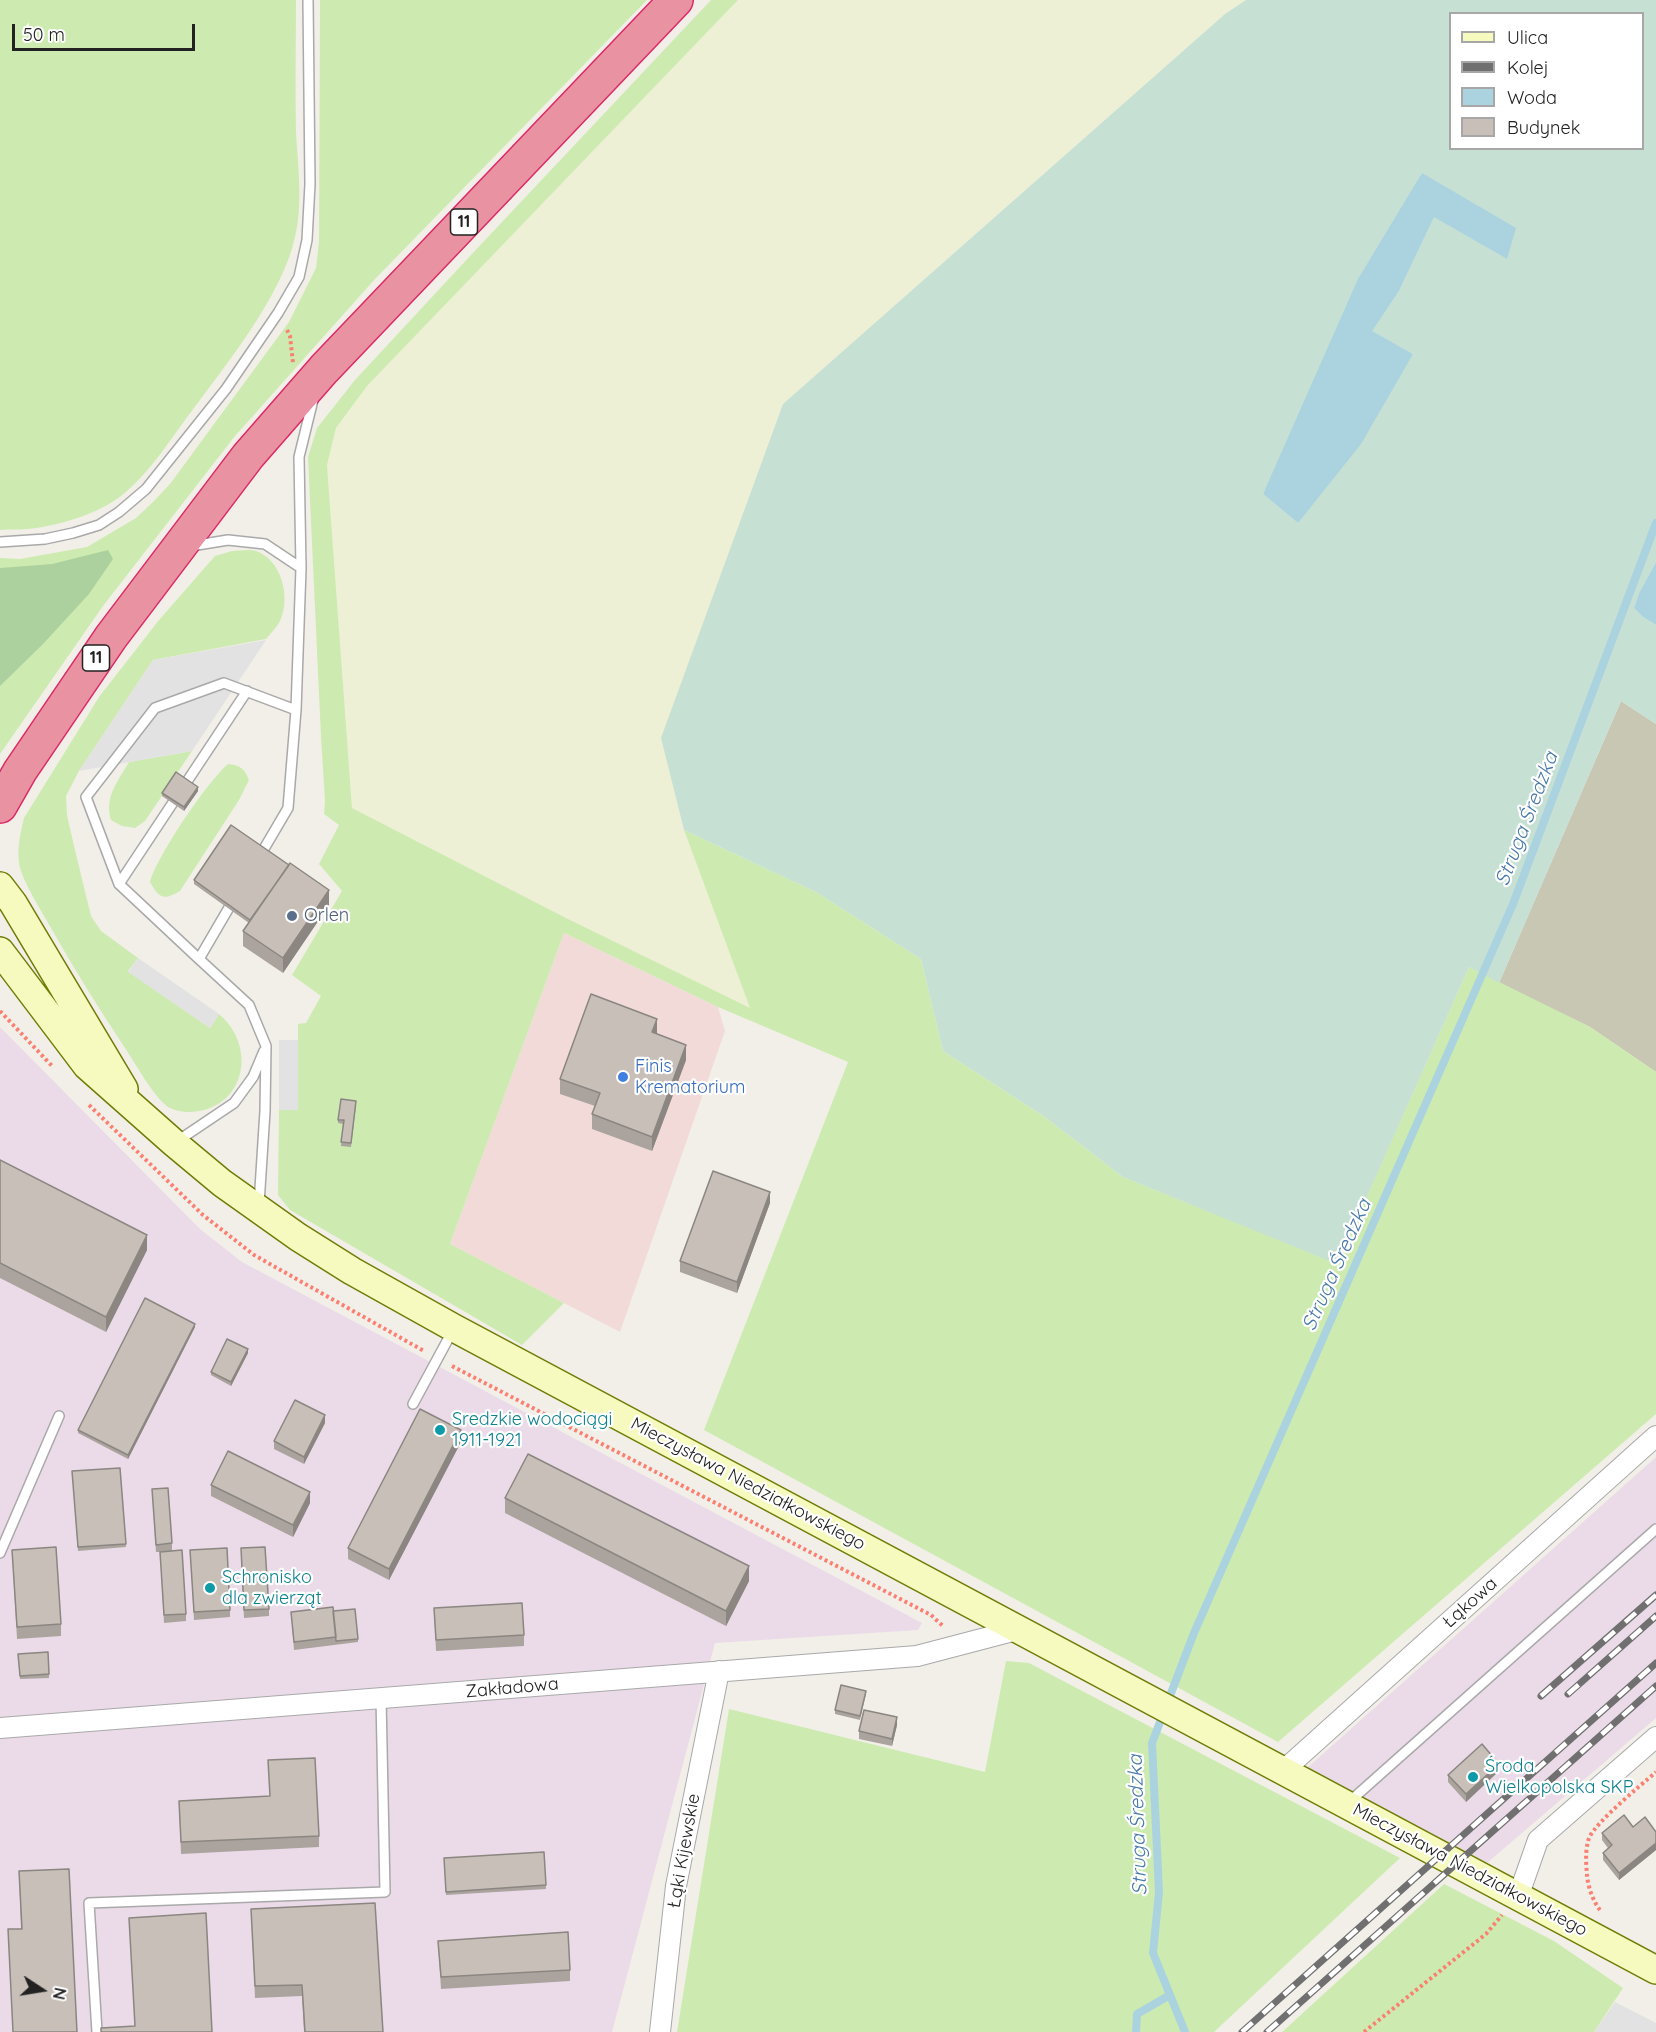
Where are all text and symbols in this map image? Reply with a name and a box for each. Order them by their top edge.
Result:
scale bar [15,12,198,50]
legend [1449,12,1644,150]
text: 50 m [23,23,65,46]
text: Ulica [1507,26,1548,49]
text: Kolej [1507,56,1549,79]
text: Woda [1507,86,1557,109]
text: Budynek [1507,116,1580,139]
road number: 11 [450,209,478,235]
road number: 11 [82,645,110,671]
water label: Struga Średzka [1491,749,1563,889]
place label: Orlen [304,905,349,927]
marker: Orlen [285,909,299,923]
place label: Finis Krematorium [635,1056,745,1098]
marker: Finis Krematorium [616,1070,630,1084]
water label: Struga Średzka [1297,1196,1377,1334]
place label: Sredzkie wodociągi 1911-1921 [452,1409,612,1452]
street label: Mieczysława Niedziałkowskiego [627,1413,869,1555]
marker: Sredzkie wodociągi 1911-1921 [433,1423,447,1437]
place label: Schronisko dla zwierząt [222,1567,322,1610]
street label: Łąkowa [1438,1573,1502,1633]
marker: Schronisko dla zwierząt [203,1581,217,1595]
street label: Zakładowa [464,1673,560,1703]
water label: Struga Średzka [1124,1754,1152,1896]
place label: Środa Wielkopolska SKP [1485,1756,1633,1798]
marker: Środa Wielkopolska SKP [1466,1770,1480,1784]
street label: Łąki Kijewskie [663,1792,705,1910]
street label: Mieczysława Niedziałkowskiego [1349,1799,1591,1941]
north arrow [12,1960,72,2020]
text: N [49,1986,71,2002]

